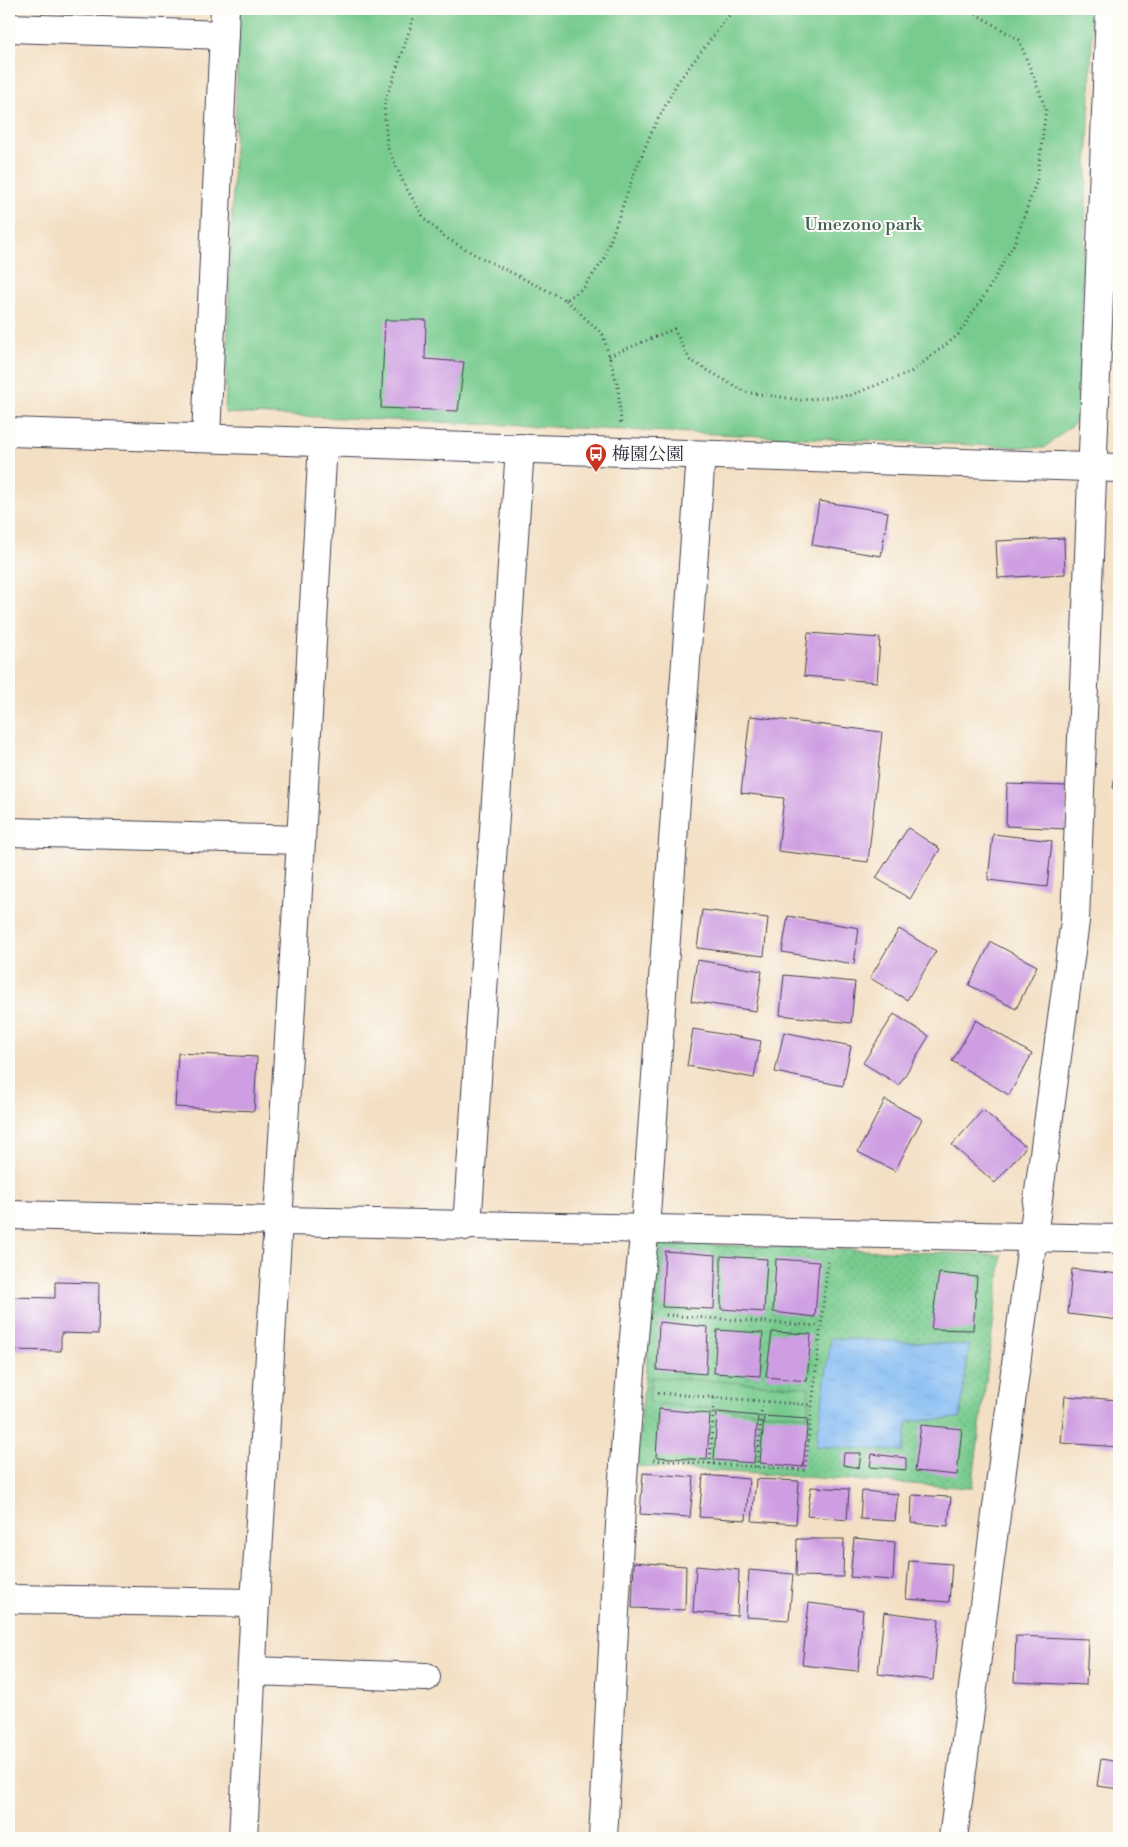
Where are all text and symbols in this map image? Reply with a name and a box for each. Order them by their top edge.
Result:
park label: Umezono park [804,213,923,236]
bus stop icon: 梅園公園 [584,442,608,473]
place label: 梅園公園 [612,443,684,466]

